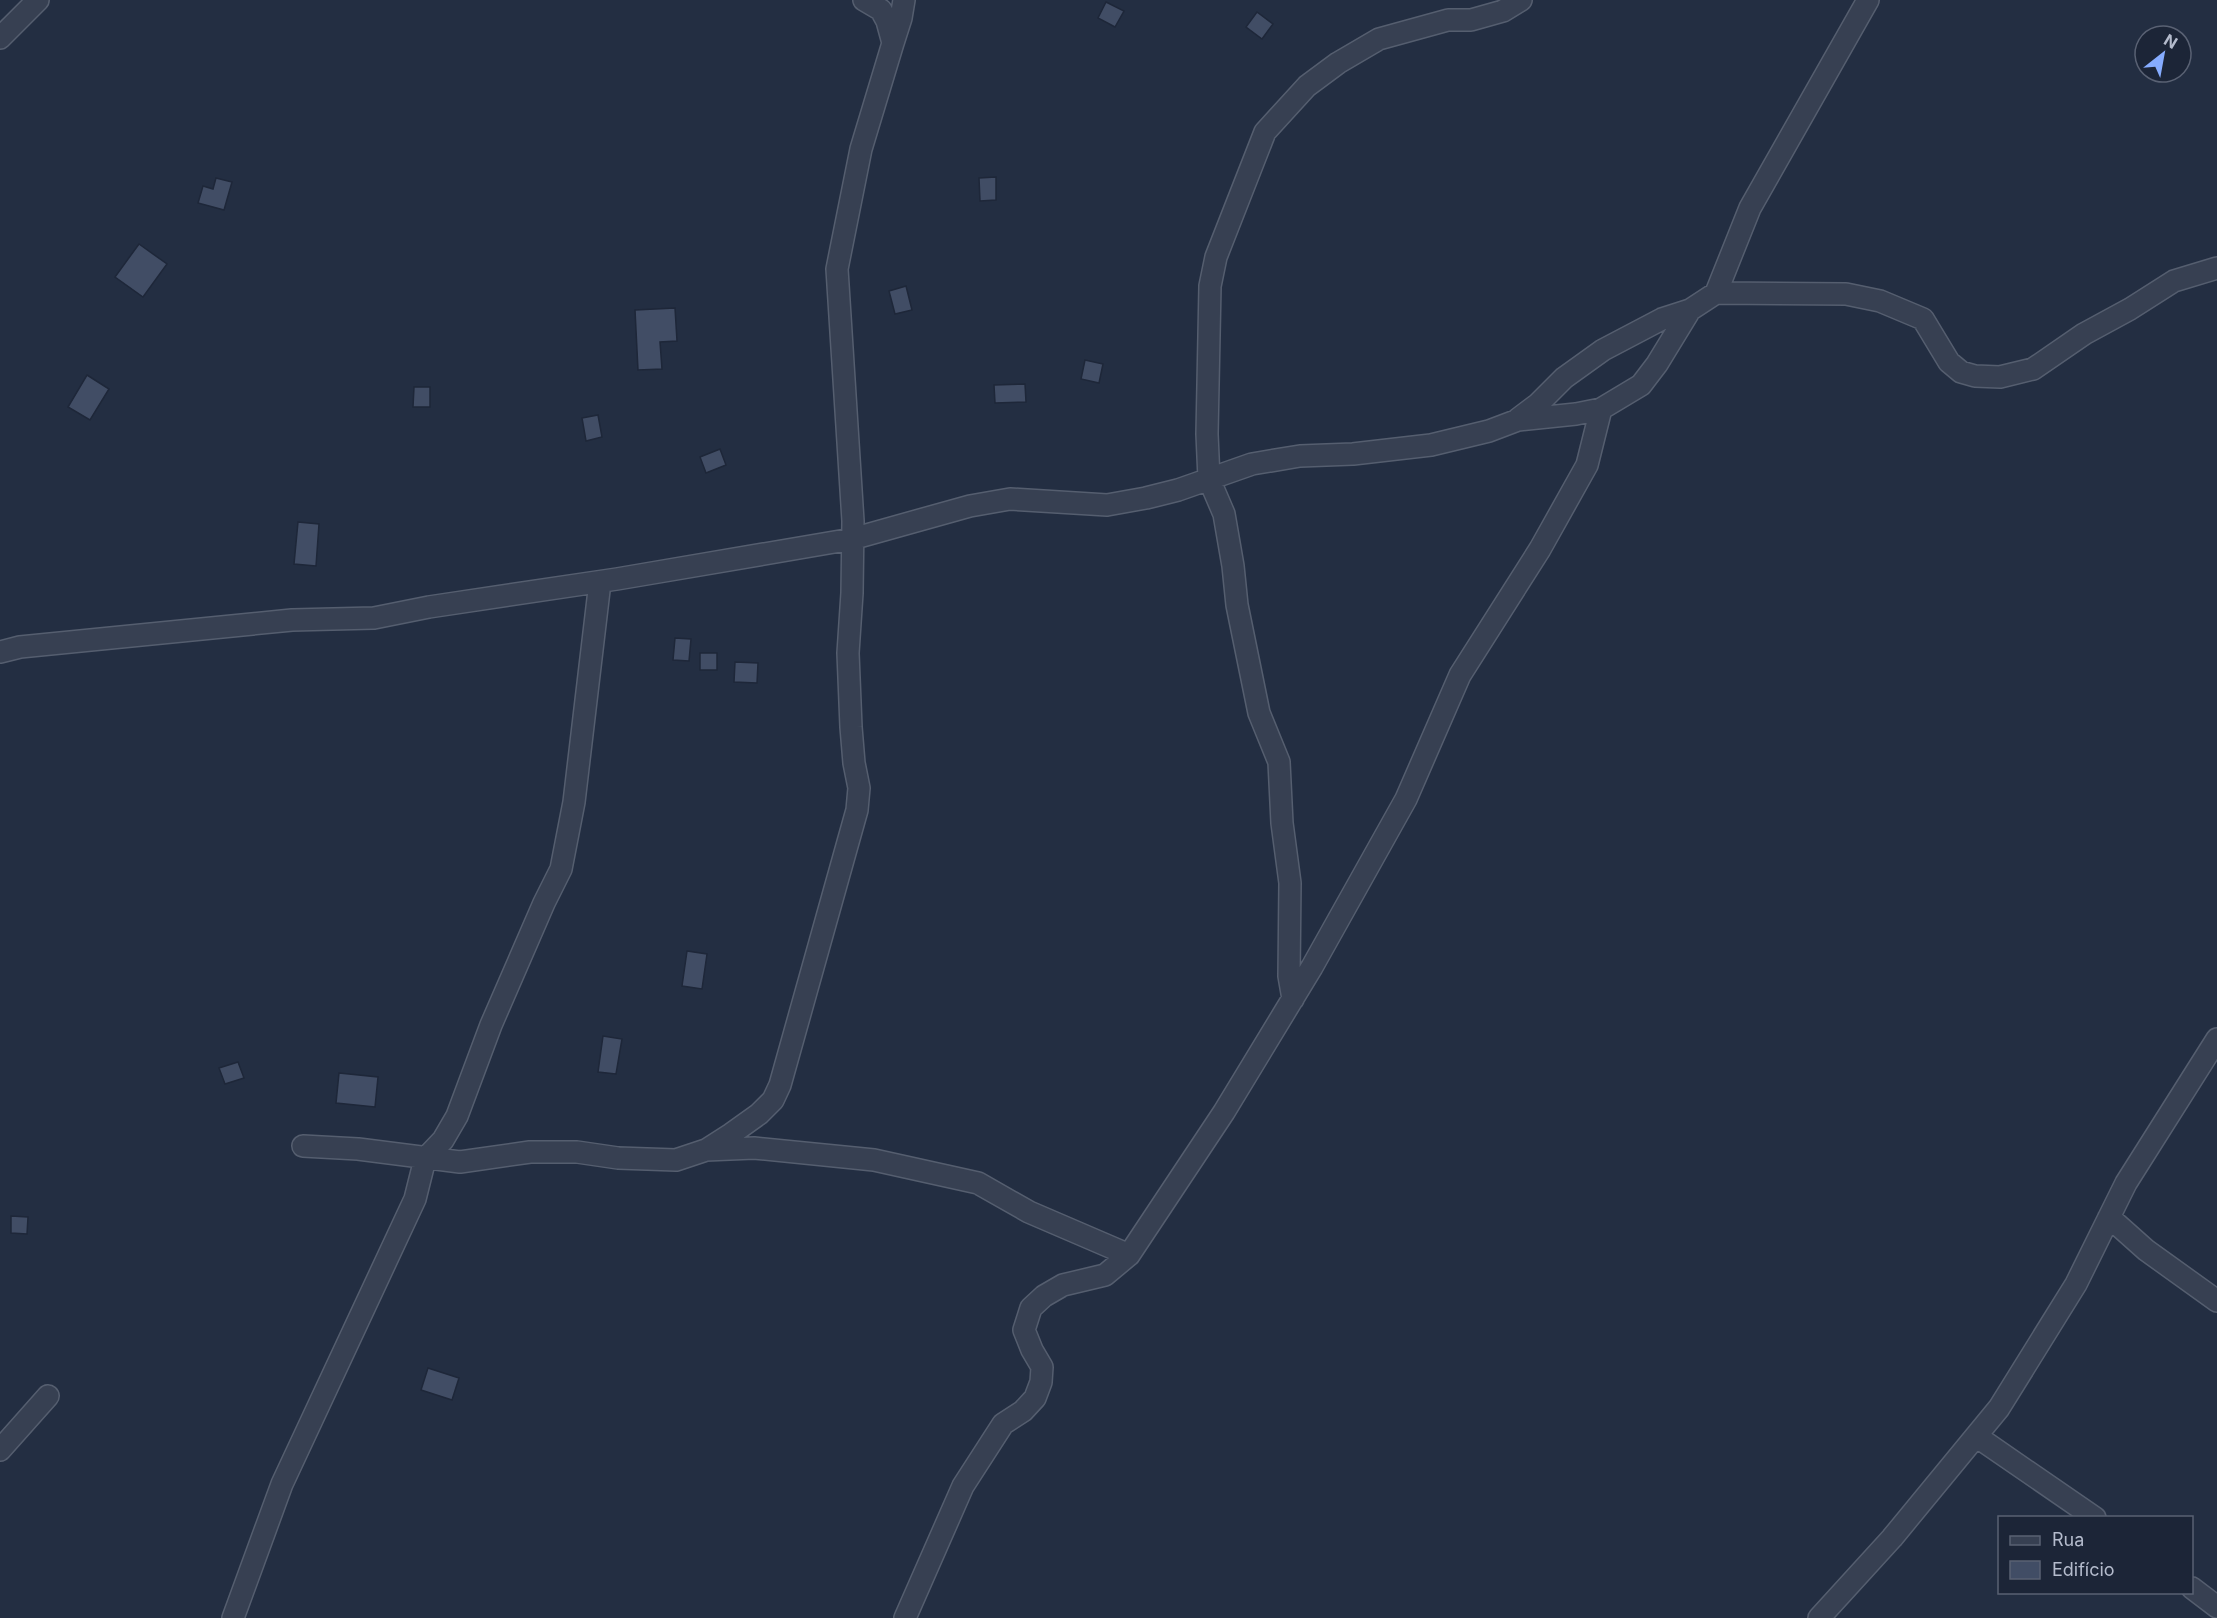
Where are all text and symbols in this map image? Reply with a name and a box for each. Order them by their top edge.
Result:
north arrow [2133,24,2193,84]
text: N [2160,29,2181,53]
legend [1998,1516,2193,1594]
text: Rua [2052,1529,2084,1550]
text: Edifício [2052,1559,2115,1580]

